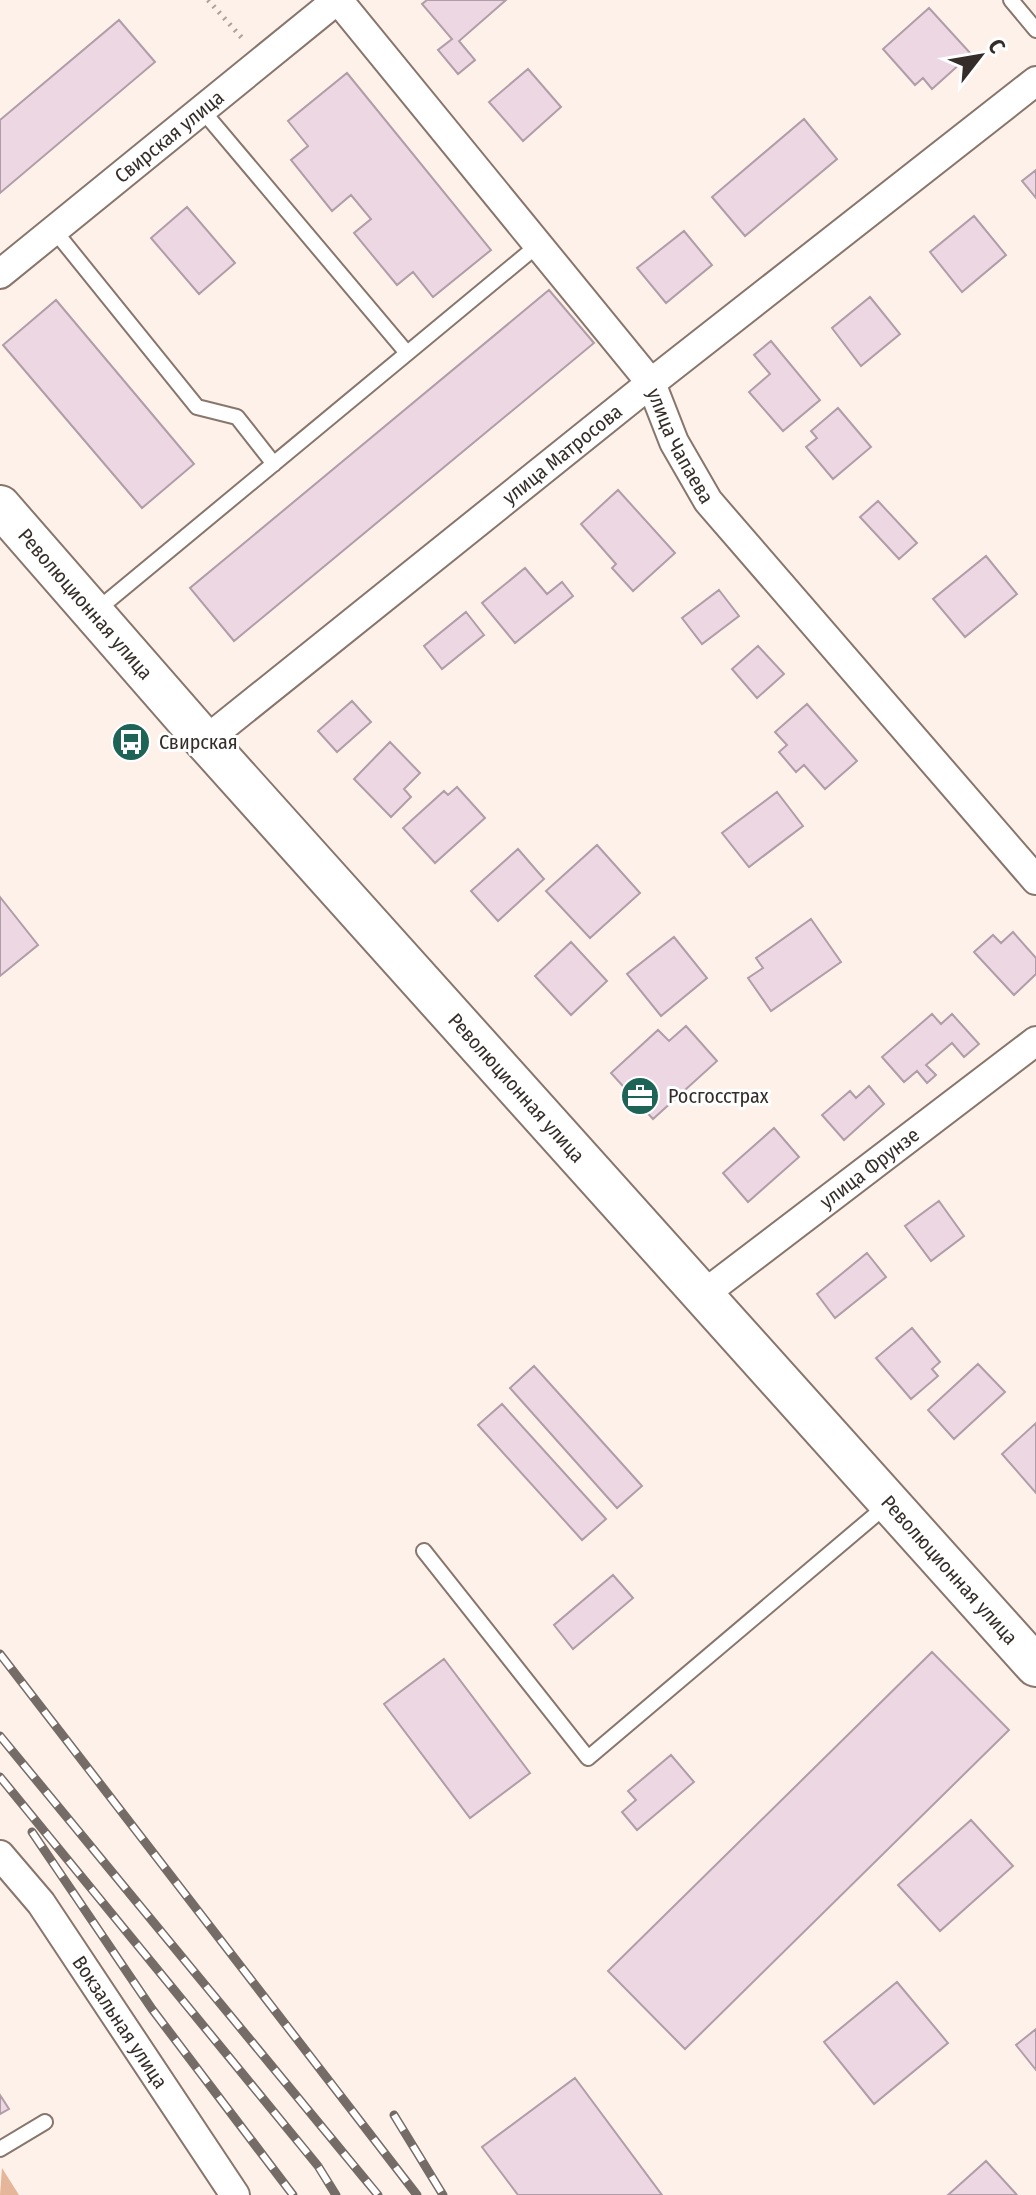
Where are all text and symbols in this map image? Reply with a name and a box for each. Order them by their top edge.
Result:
north arrow [940,16,1020,96]
text: С [982,34,1011,58]
street label: Свирская улица [110,85,229,188]
street label: улица Чапаева [642,385,719,508]
street label: улица Матросова [498,399,627,509]
street label: Революционная улица [13,524,158,684]
bus stop icon: Свирская [110,721,152,763]
place label: Свирская [159,730,238,754]
street label: Революционная улица [443,1008,590,1167]
office icon: Росгосстрах [619,1075,661,1117]
place label: Росгосстрах [668,1084,769,1108]
street label: улица Фрунзе [815,1122,924,1213]
street label: Революционная улица [876,1490,1023,1649]
street label: Вокзальная улица [67,1951,173,2093]

